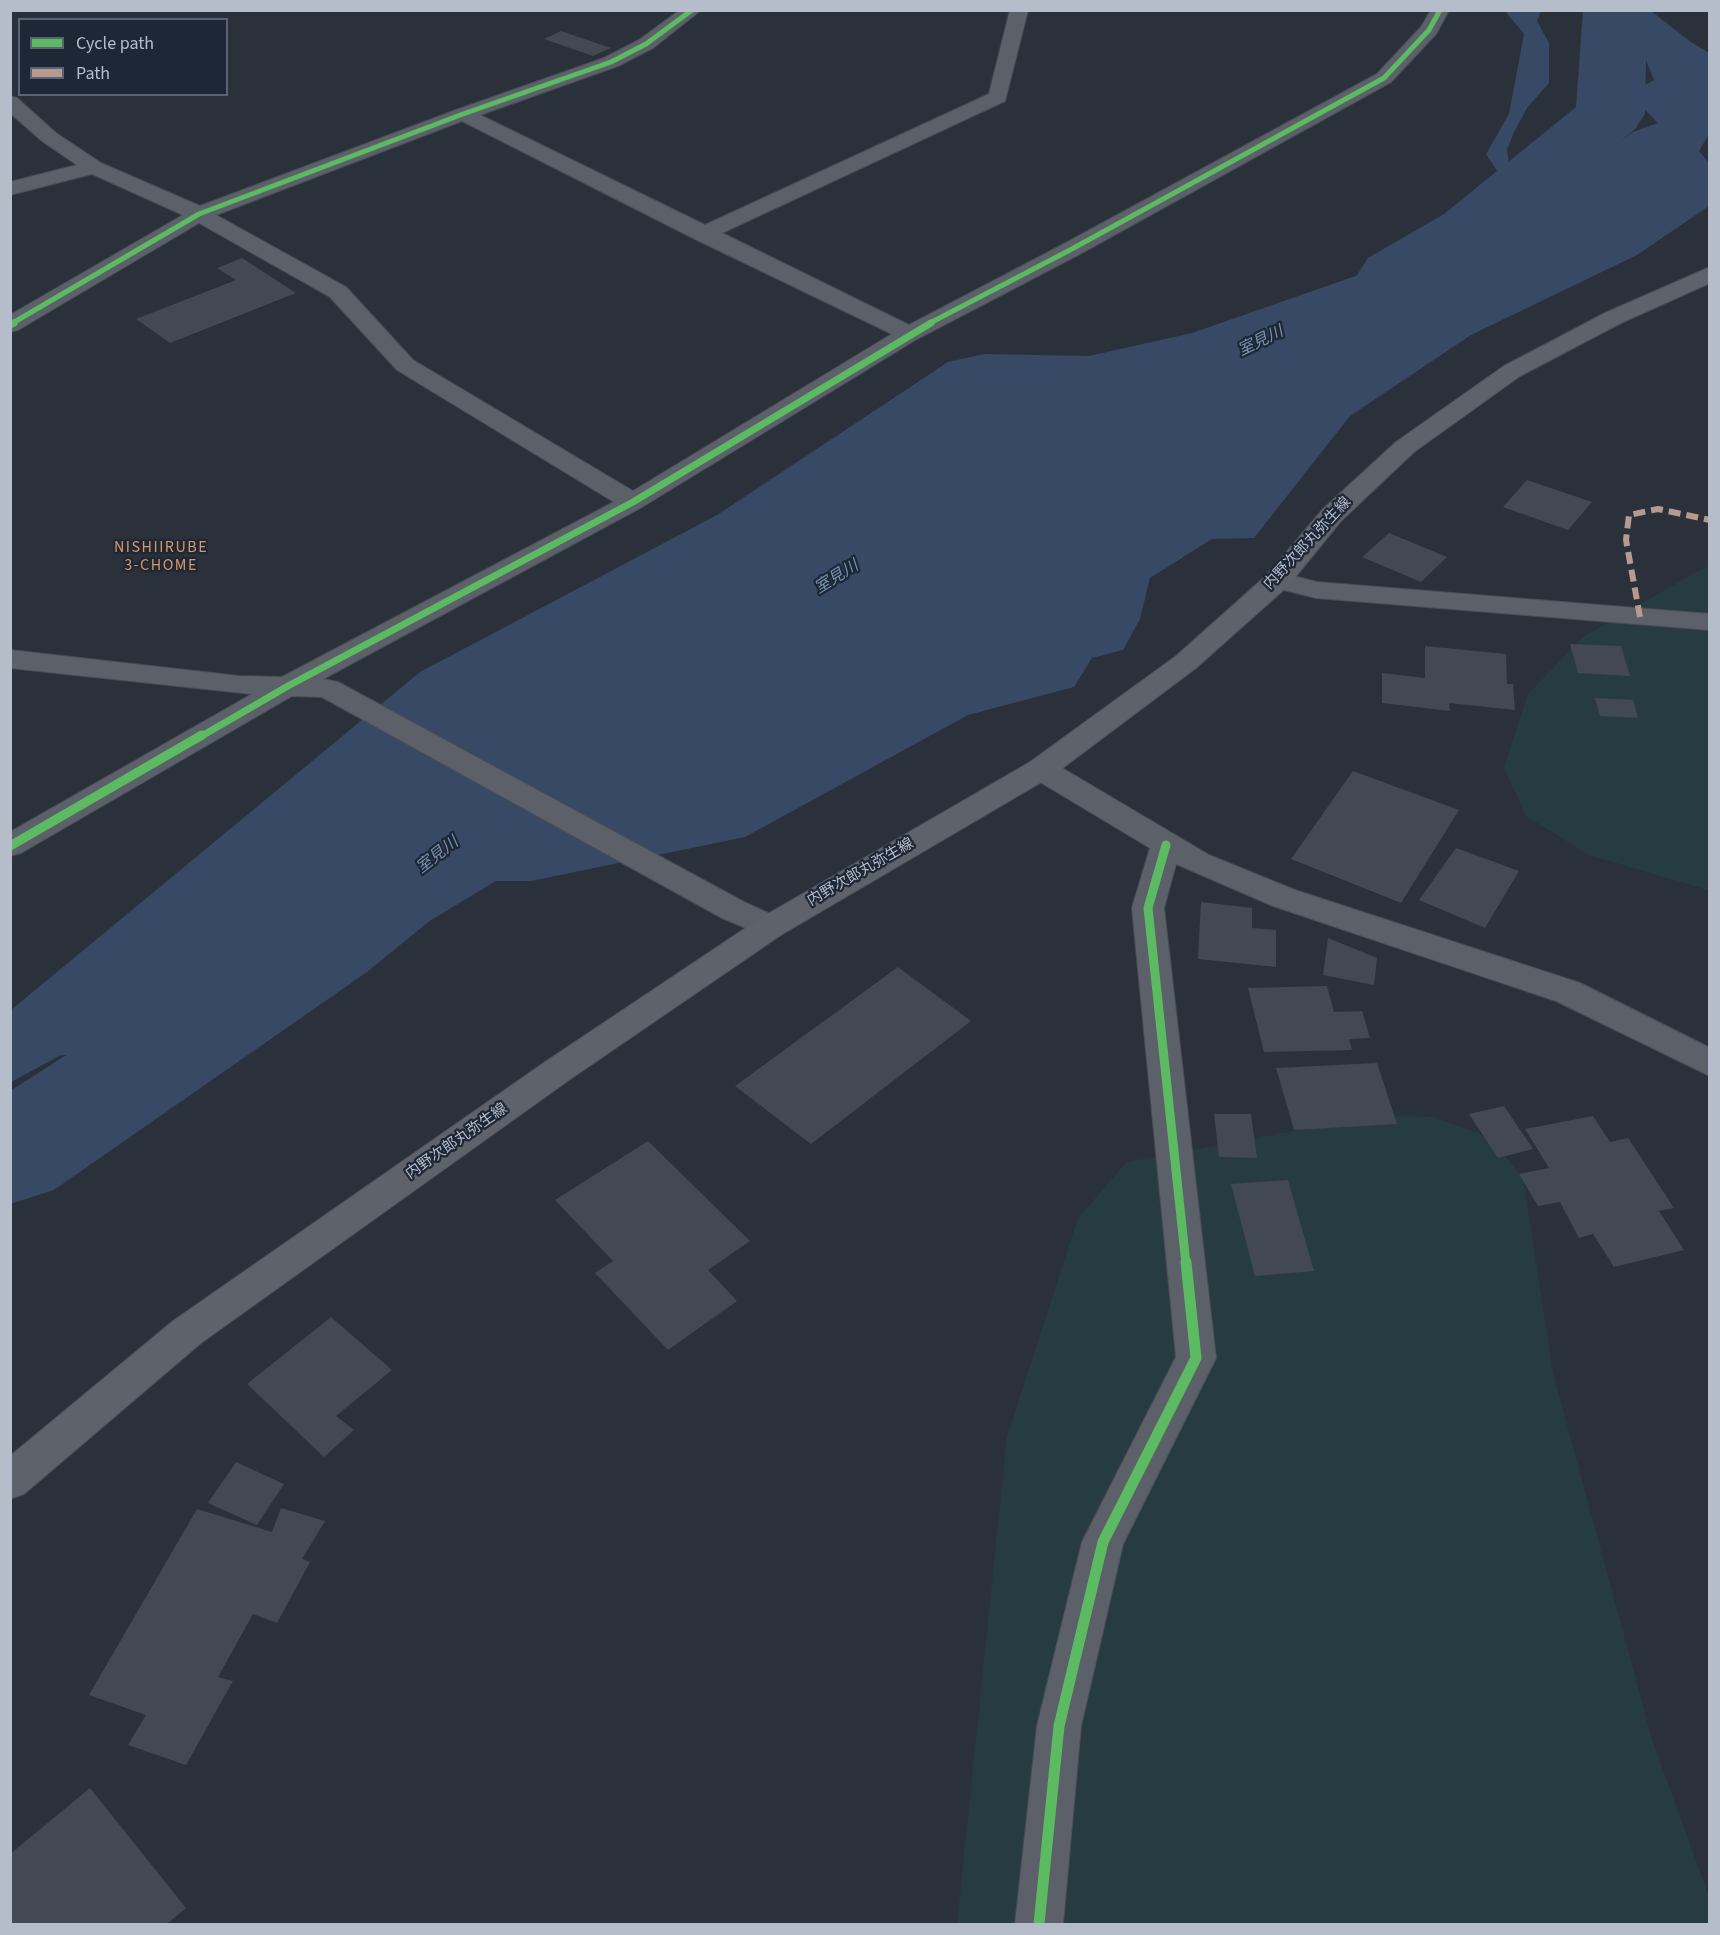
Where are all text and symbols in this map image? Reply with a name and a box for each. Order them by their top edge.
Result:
legend [18,18,228,96]
text: Cycle path [76,31,154,56]
text: Path [76,61,110,86]
water label: 室見川 [1235,323,1287,361]
street label: 内野次郎丸弥生線 [1260,494,1356,594]
district label: NISHIIRUBE 3-CHOME [114,538,208,576]
water label: 室見川 [812,557,862,599]
water label: 室見川 [413,834,463,878]
street label: 内野次郎丸弥生線 [805,835,917,911]
street label: 内野次郎丸弥生線 [403,1100,511,1184]

